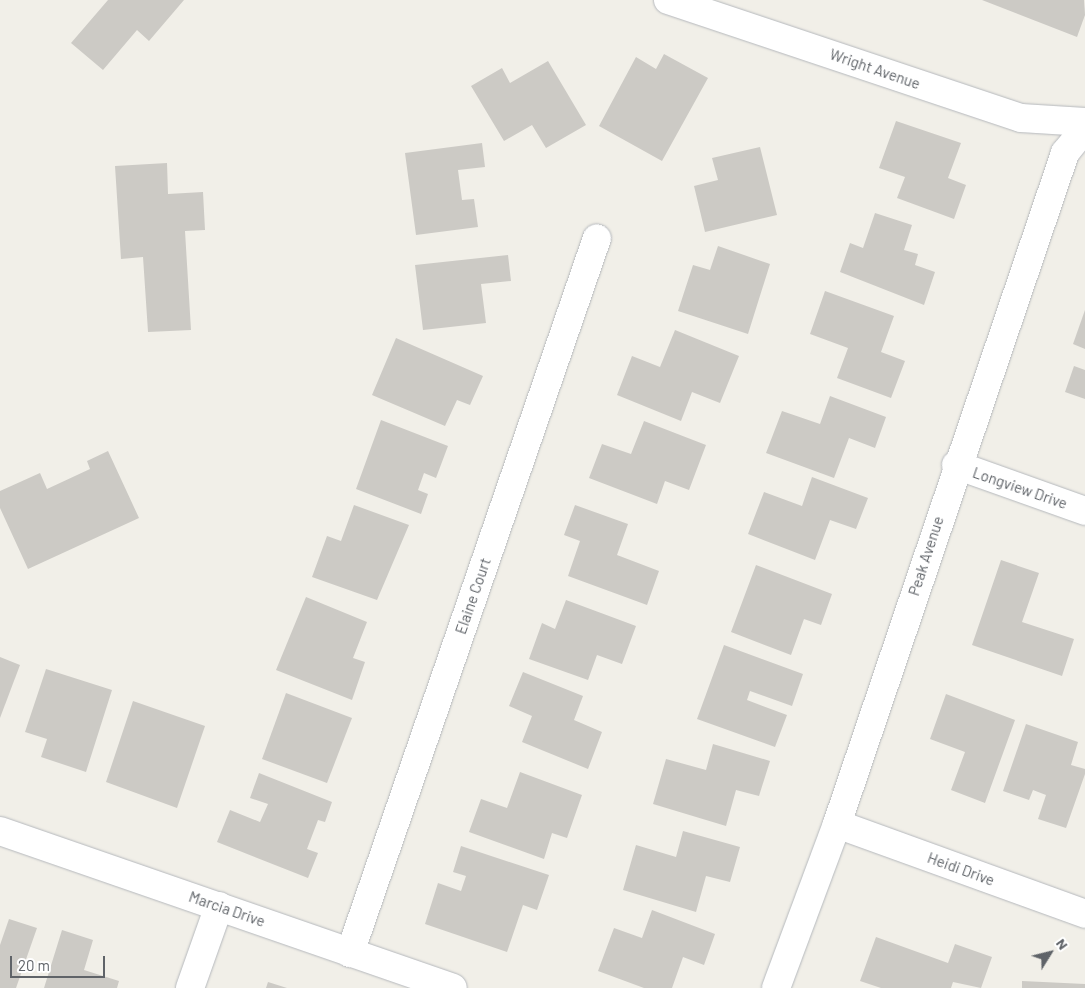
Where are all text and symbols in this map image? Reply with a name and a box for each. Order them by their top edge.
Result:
street label: Wright Avenue [827,45,923,93]
street label: Longview Drive [970,463,1070,513]
street label: Peak Avenue [905,514,947,598]
street label: Elaine Court [452,556,494,636]
street label: Heidi Drive [925,849,997,889]
street label: Marcia Drive [186,888,268,930]
north arrow [1025,928,1075,978]
text: N [1053,935,1072,953]
scale bar [12,946,108,978]
text: 20 m [18,956,50,974]

